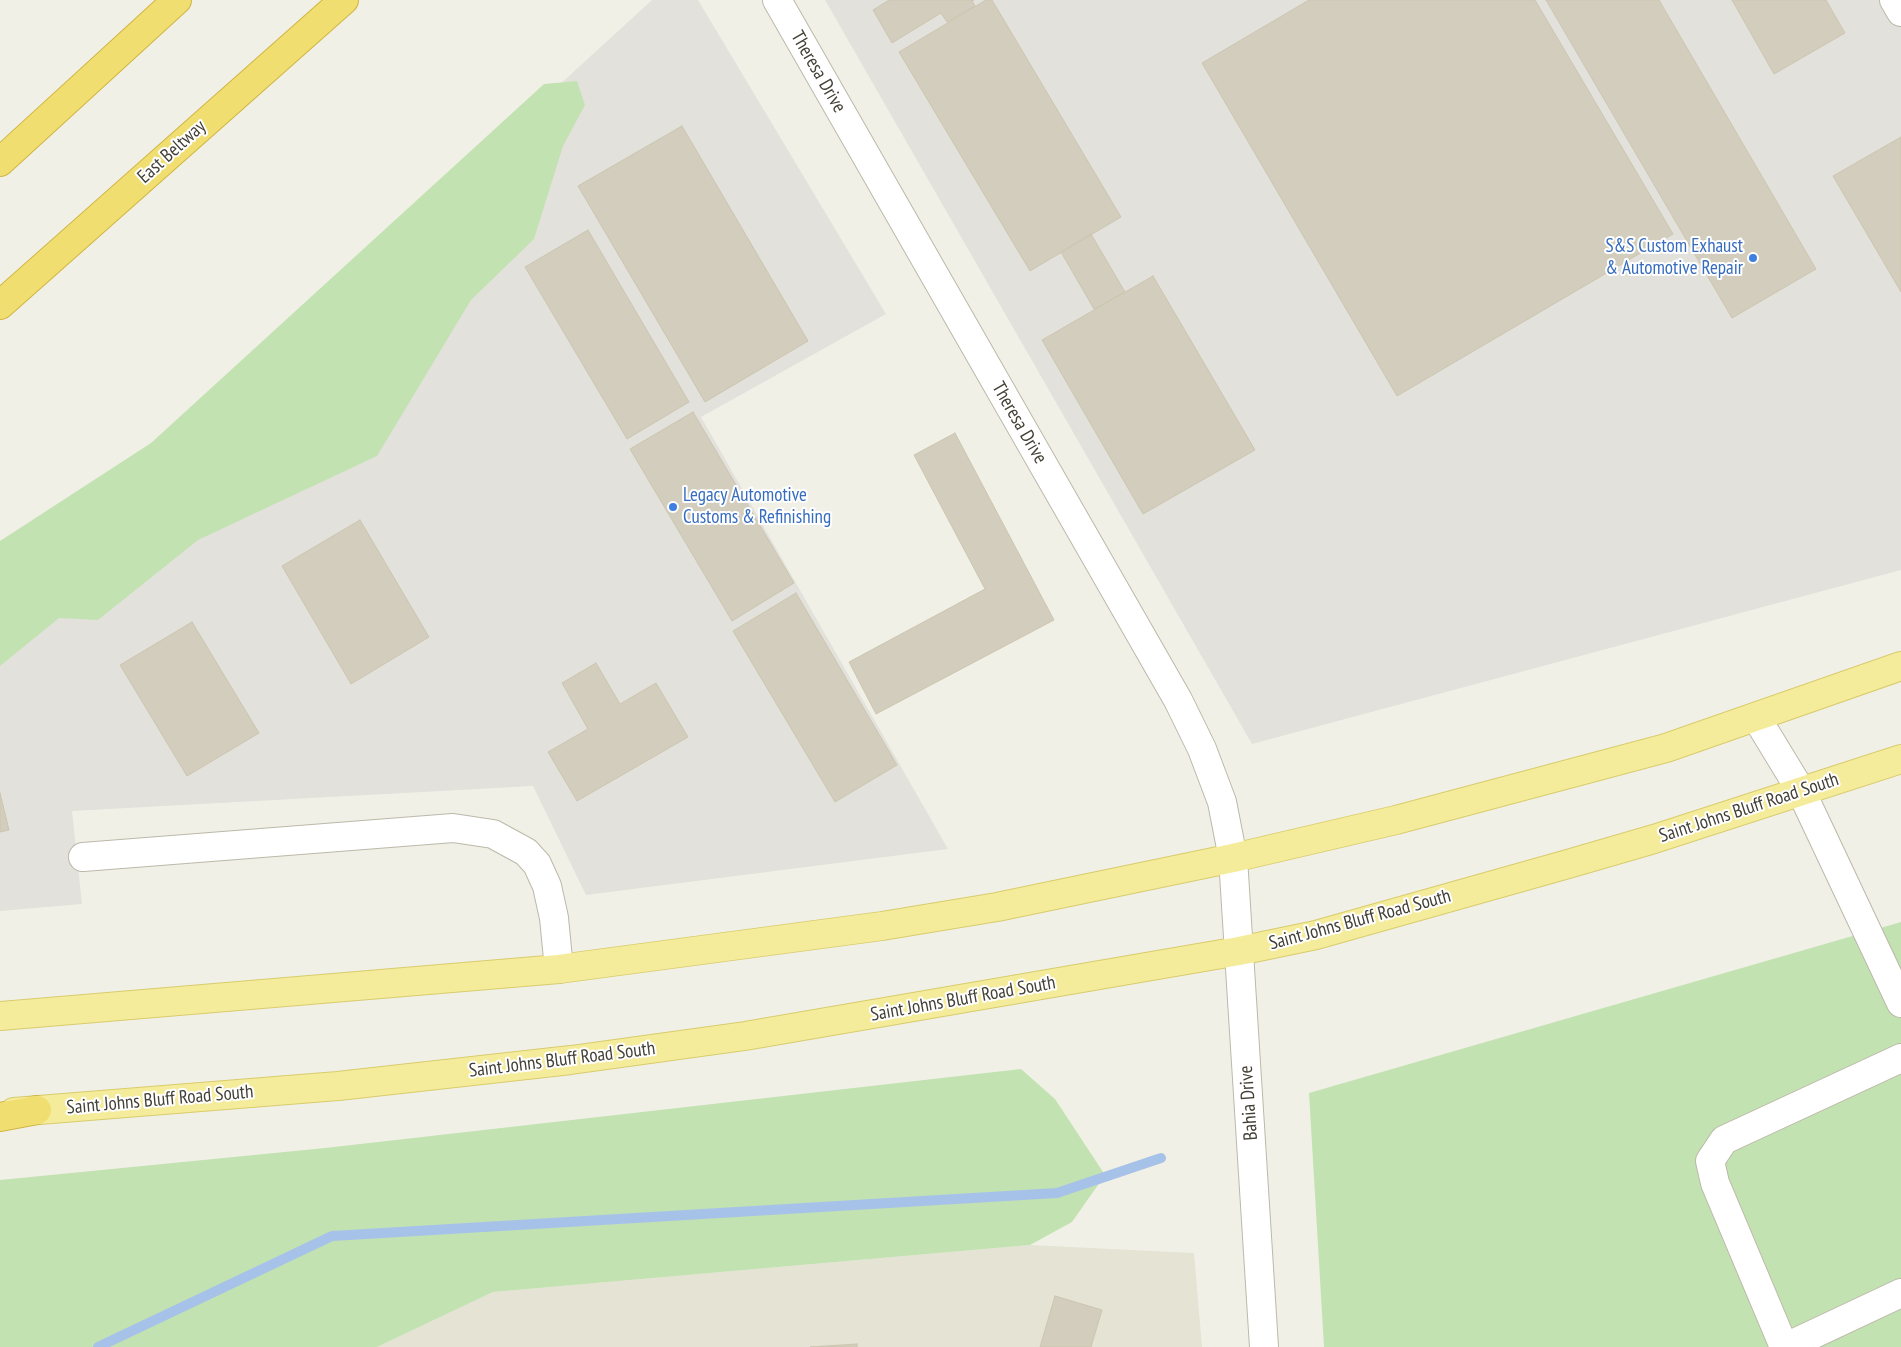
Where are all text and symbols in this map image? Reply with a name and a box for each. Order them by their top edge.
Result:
street label: Theresa Drive [786,27,850,117]
street label: East Beltway [133,115,211,189]
place label: S&S Custom Exhaust & Automotive Repair [1605,236,1743,280]
marker: S&S Custom Exhaust & Automotive Repair [1747,252,1759,264]
street label: Theresa Drive [987,378,1051,468]
place label: Legacy Automotive Customs & Refinishing [683,485,831,529]
marker: Legacy Automotive Customs & Refinishing [667,501,679,513]
street label: Saint Johns Bluff Road South [1656,768,1842,848]
street label: Saint Johns Bluff Road South [1267,885,1453,955]
street label: Saint Johns Bluff Road South [869,972,1057,1026]
street label: Saint Johns Bluff Road South [468,1037,656,1083]
street label: Bahia Drive [1235,1065,1263,1141]
street label: Saint Johns Bluff Road South [66,1080,254,1120]

